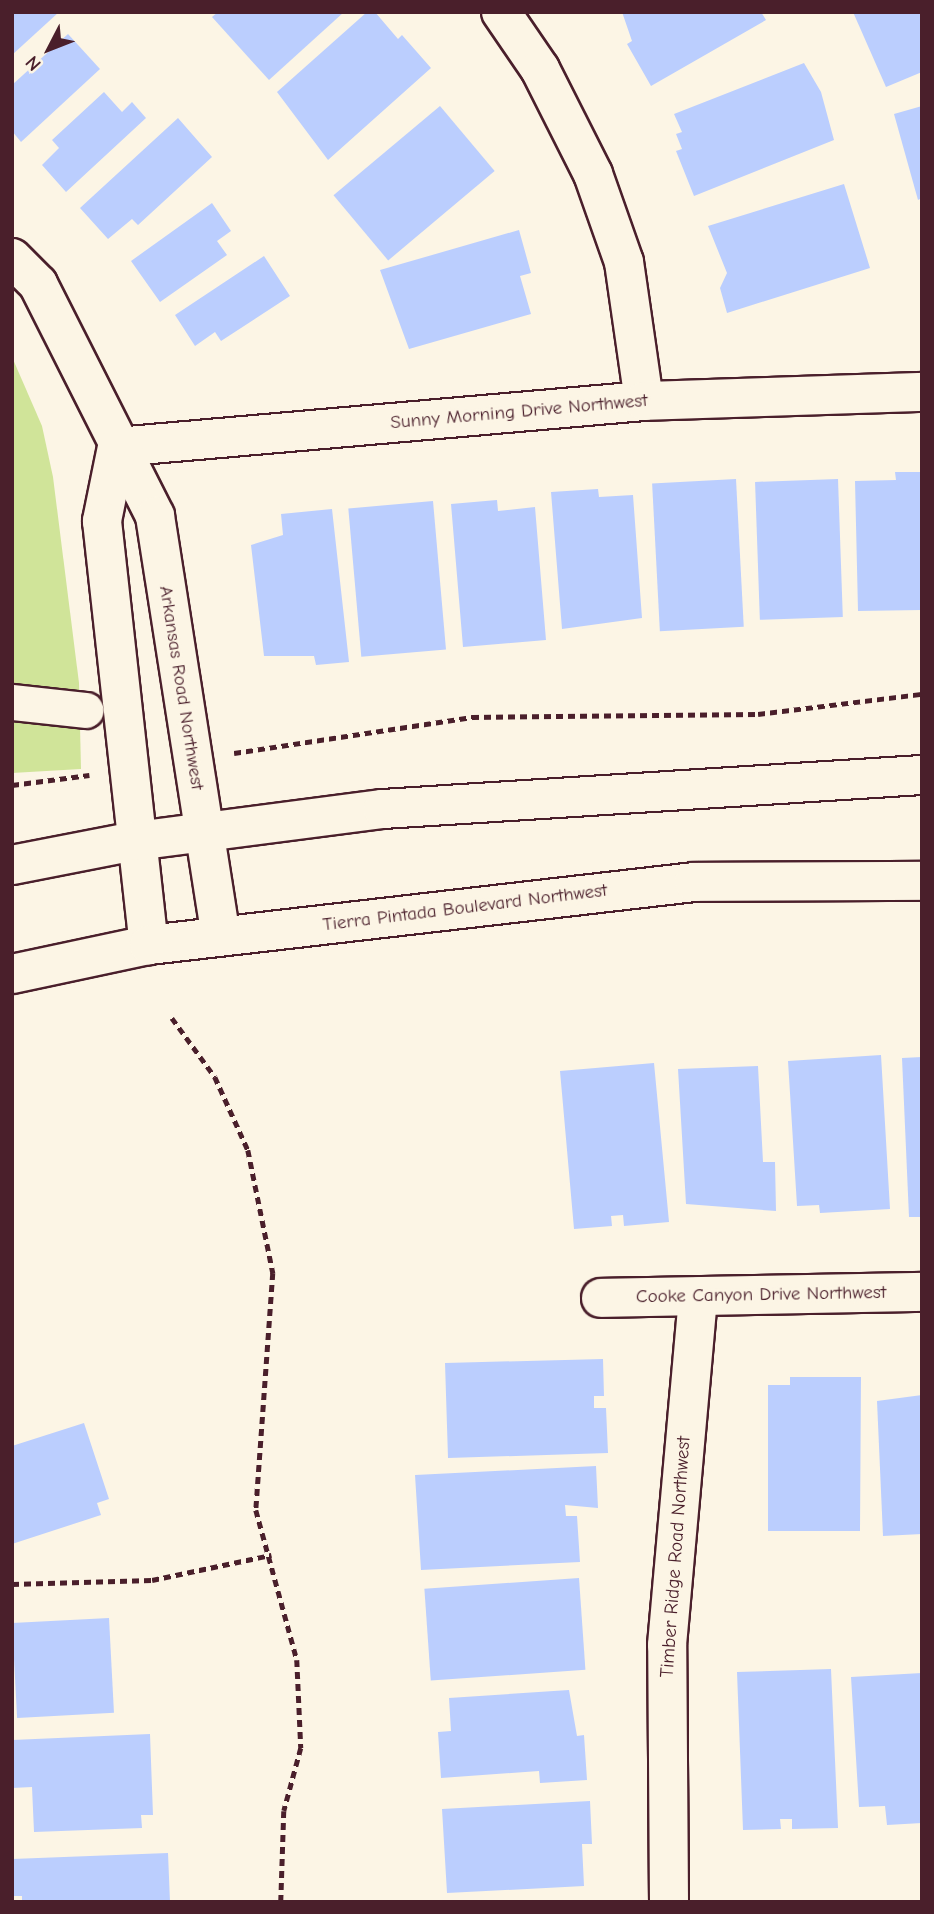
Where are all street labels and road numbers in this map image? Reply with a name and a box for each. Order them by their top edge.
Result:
street label: Sunny Morning Drive Northwest [389,389,649,435]
street label: Arkansas Road Northwest [154,584,208,792]
street label: Tierra Pintada Boulevard Northwest [321,879,609,937]
street label: Cooke Canyon Drive Northwest [636,1281,886,1309]
street label: Timber Ridge Road Northwest [656,1435,696,1679]

